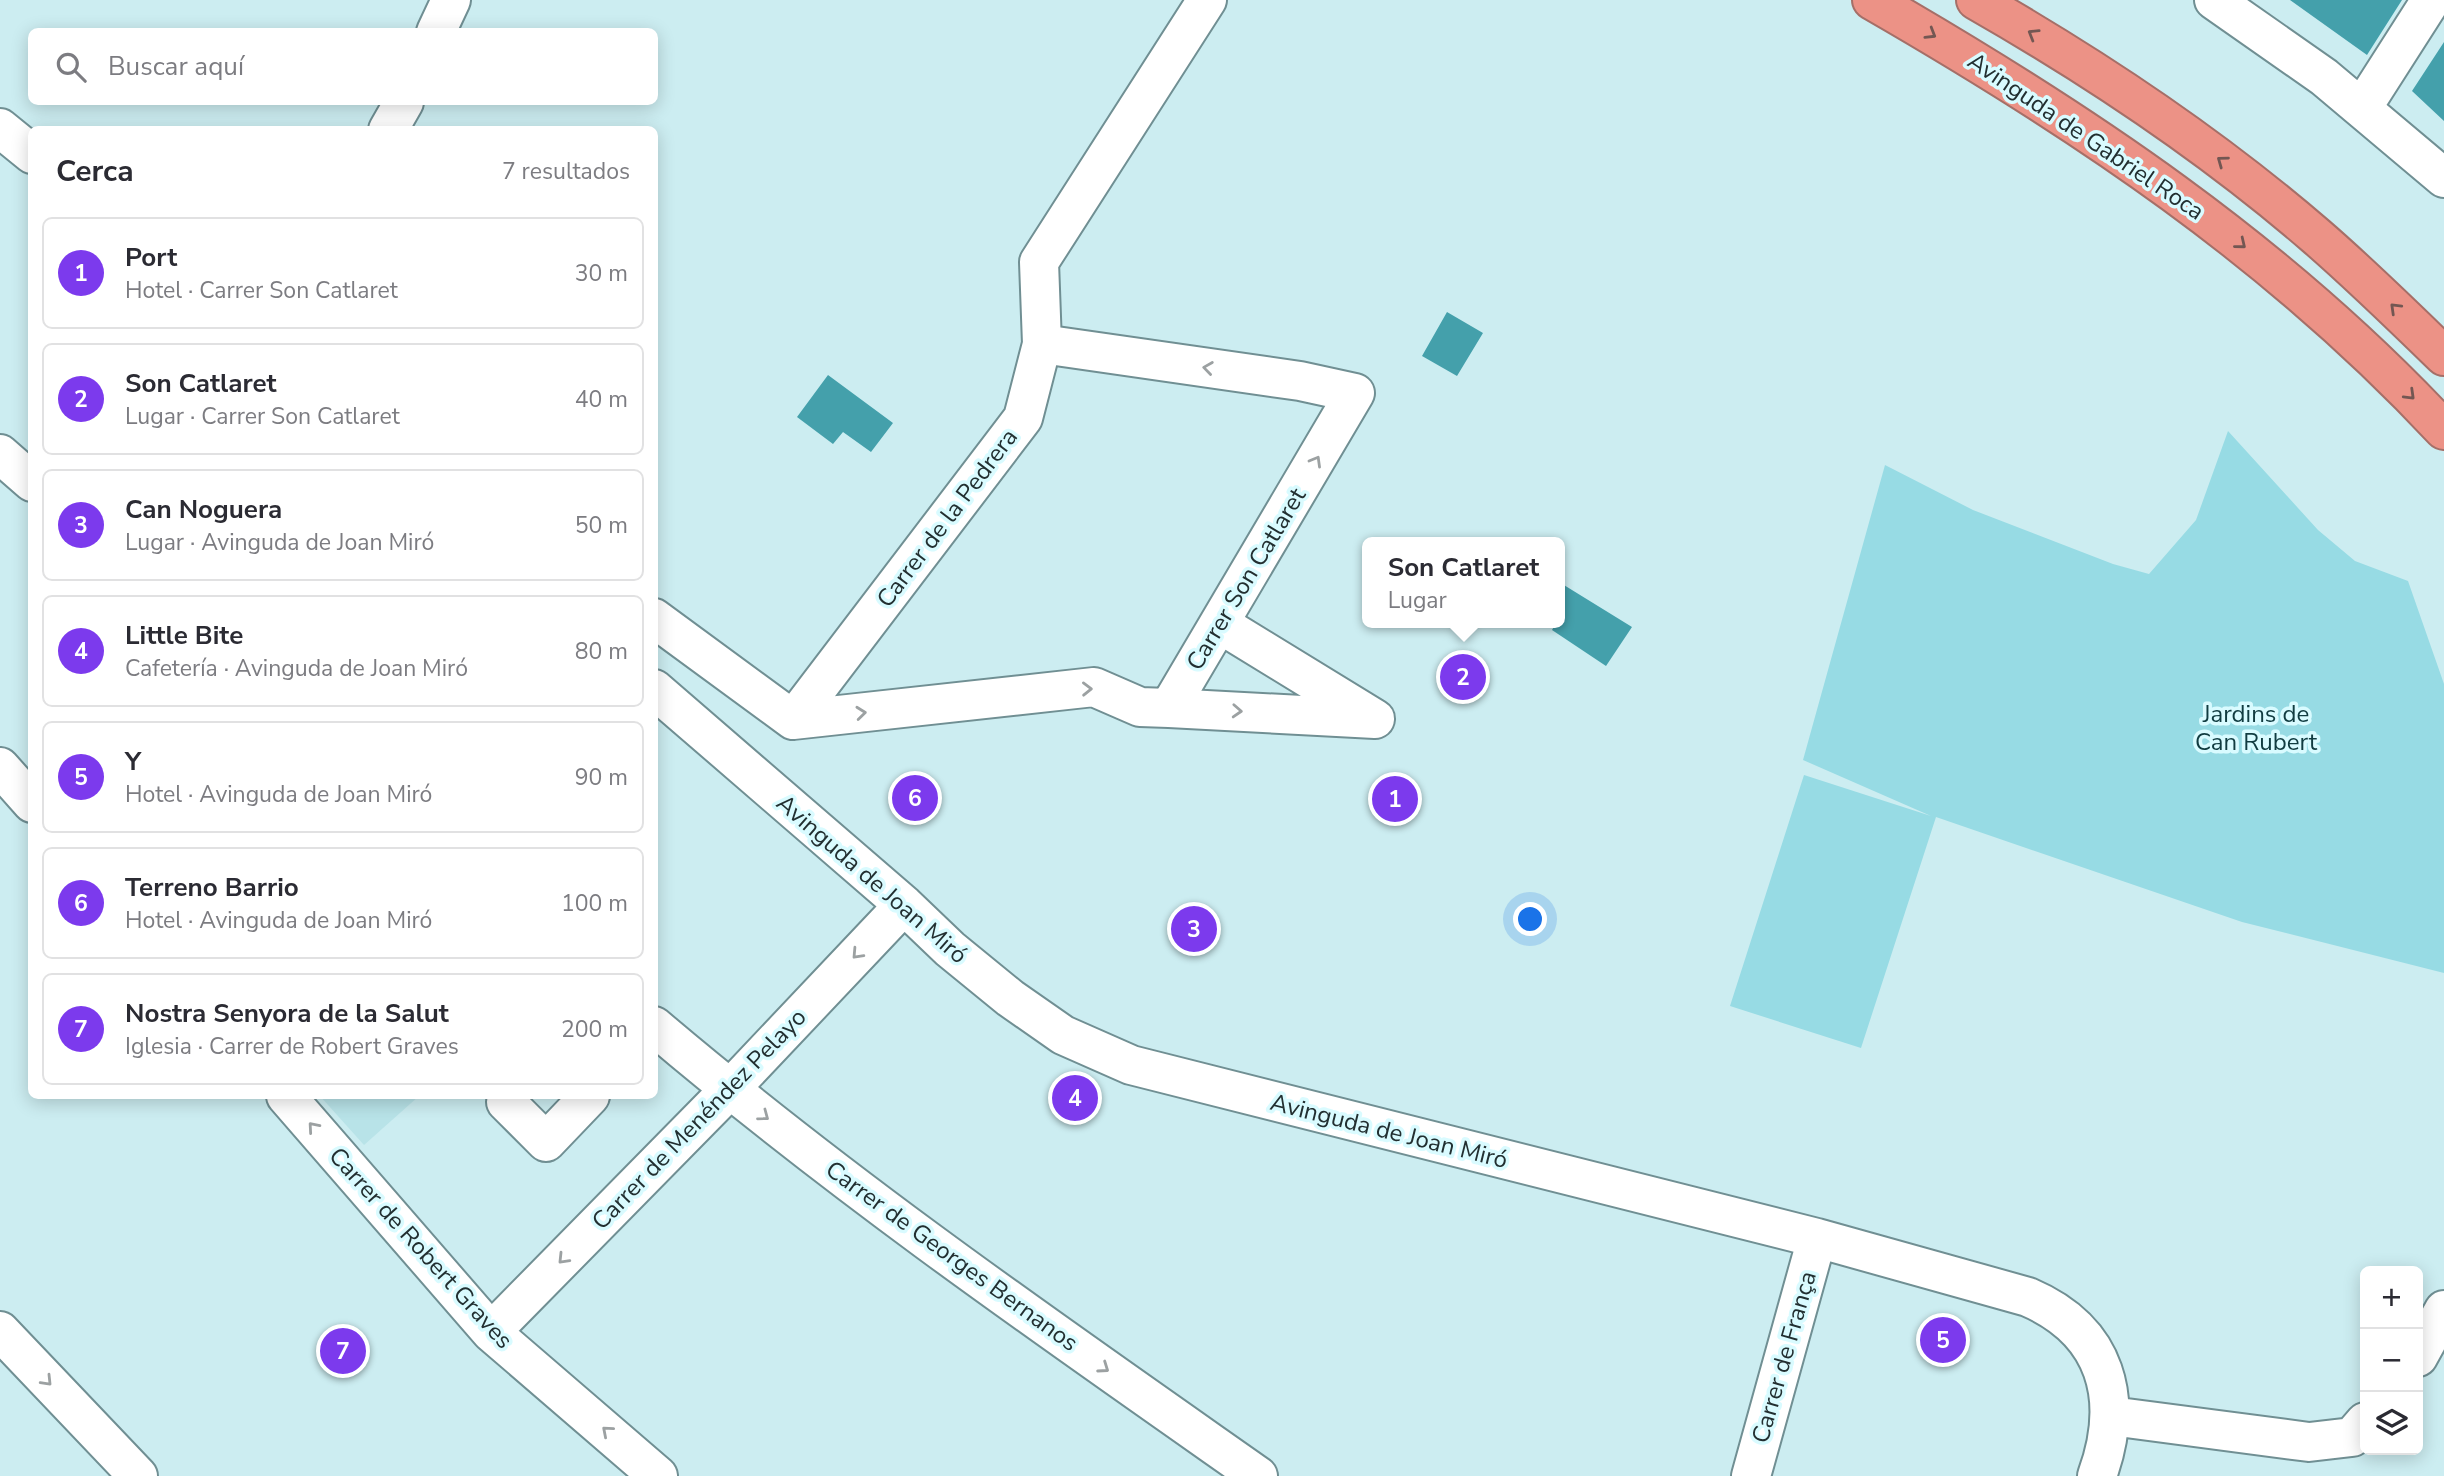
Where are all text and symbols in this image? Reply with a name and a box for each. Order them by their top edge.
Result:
one-way arrow [1923,26,1936,39]
search box [28,28,658,105]
one-way arrow [2028,29,2041,42]
street label: Avinguda de Gabriel Roca [1961,45,2211,227]
icon: search [52,48,90,86]
text: Buscar aquí [108,49,244,84]
text: Cerca [56,151,134,192]
text: 7 resultados [502,156,630,187]
one-way arrow [2217,157,2230,169]
one-way arrow [2233,235,2245,248]
text: Port [125,240,177,275]
text: 1 [74,258,88,289]
text: 30 m [575,258,628,289]
text: Hotel · Carrer Son Catlaret [125,275,398,306]
one-way arrow [2390,304,2403,317]
one-way arrow [1202,361,1214,376]
text: Son Catlaret [125,366,277,401]
text: 2 [74,384,88,415]
text: 40 m [575,384,628,415]
one-way arrow [2402,387,2415,400]
text: Lugar · Carrer Son Catlaret [125,401,400,432]
street label: Carrer de la Pedrera [869,422,1025,614]
one-way arrow [1308,455,1321,468]
street label: Carrer Son Catlaret [1179,481,1313,676]
text: Can Noguera [125,492,282,527]
text: 3 [74,510,88,541]
text: 50 m [575,510,628,541]
text: Lugar · Avinguda de Joan Miró [125,527,434,558]
popup [1362,537,1565,628]
text: Son Catlaret [1388,550,1539,585]
text: Lugar [1388,585,1447,616]
text: Little Bite [125,618,243,653]
text: 4 [74,636,88,667]
text: 80 m [575,636,628,667]
pin: 2 [1440,651,1486,703]
text: Cafetería · Avinguda de Joan Miró [125,653,468,684]
one-way arrow [1082,681,1093,697]
park label: Jardins de Can Rubert [2195,698,2318,758]
one-way arrow [1232,704,1243,719]
one-way arrow [855,705,867,720]
text: Y [125,744,141,779]
text: 5 [74,762,88,793]
text: 90 m [575,762,628,793]
pin: 6 [892,772,938,824]
pin: 1 [1372,773,1418,825]
text: Hotel · Avinguda de Joan Miró [125,779,432,810]
street label: Avinguda de Joan Miró [770,787,974,971]
text: Terreno Barrio [125,870,299,905]
text: 6 [74,888,88,919]
text: 100 m [561,888,628,919]
your location [1513,902,1547,936]
pin: 3 [1171,903,1217,955]
text: Hotel · Avinguda de Joan Miró [125,905,432,936]
one-way arrow [853,946,866,959]
text: Nostra Senyora de la Salut [125,996,449,1031]
street label: Carrer de Menéndez Pelayo [585,1001,813,1237]
text: 7 [74,1014,88,1045]
text: 200 m [561,1014,628,1045]
text: Iglesia · Carrer de Robert Graves [125,1031,459,1062]
pin: 4 [1052,1072,1098,1124]
street label: Avinguda de Joan Miró [1267,1086,1511,1176]
one-way arrow [756,1107,769,1120]
one-way arrow [309,1123,321,1136]
street label: Carrer de Robert Graves [322,1140,520,1356]
street label: Carrer de Georges Bernanos [819,1153,1085,1359]
one-way arrow [559,1251,572,1264]
map controls [2360,1266,2423,1455]
button: + [2360,1266,2423,1329]
street label: Carrer de França [1744,1267,1824,1447]
pin: 5 [1920,1314,1966,1366]
pin: 7 [320,1325,366,1377]
button: − [2360,1329,2423,1392]
one-way arrow [1096,1360,1109,1372]
one-way arrow [39,1372,52,1385]
button: layers [2360,1392,2423,1455]
one-way arrow [602,1427,615,1439]

